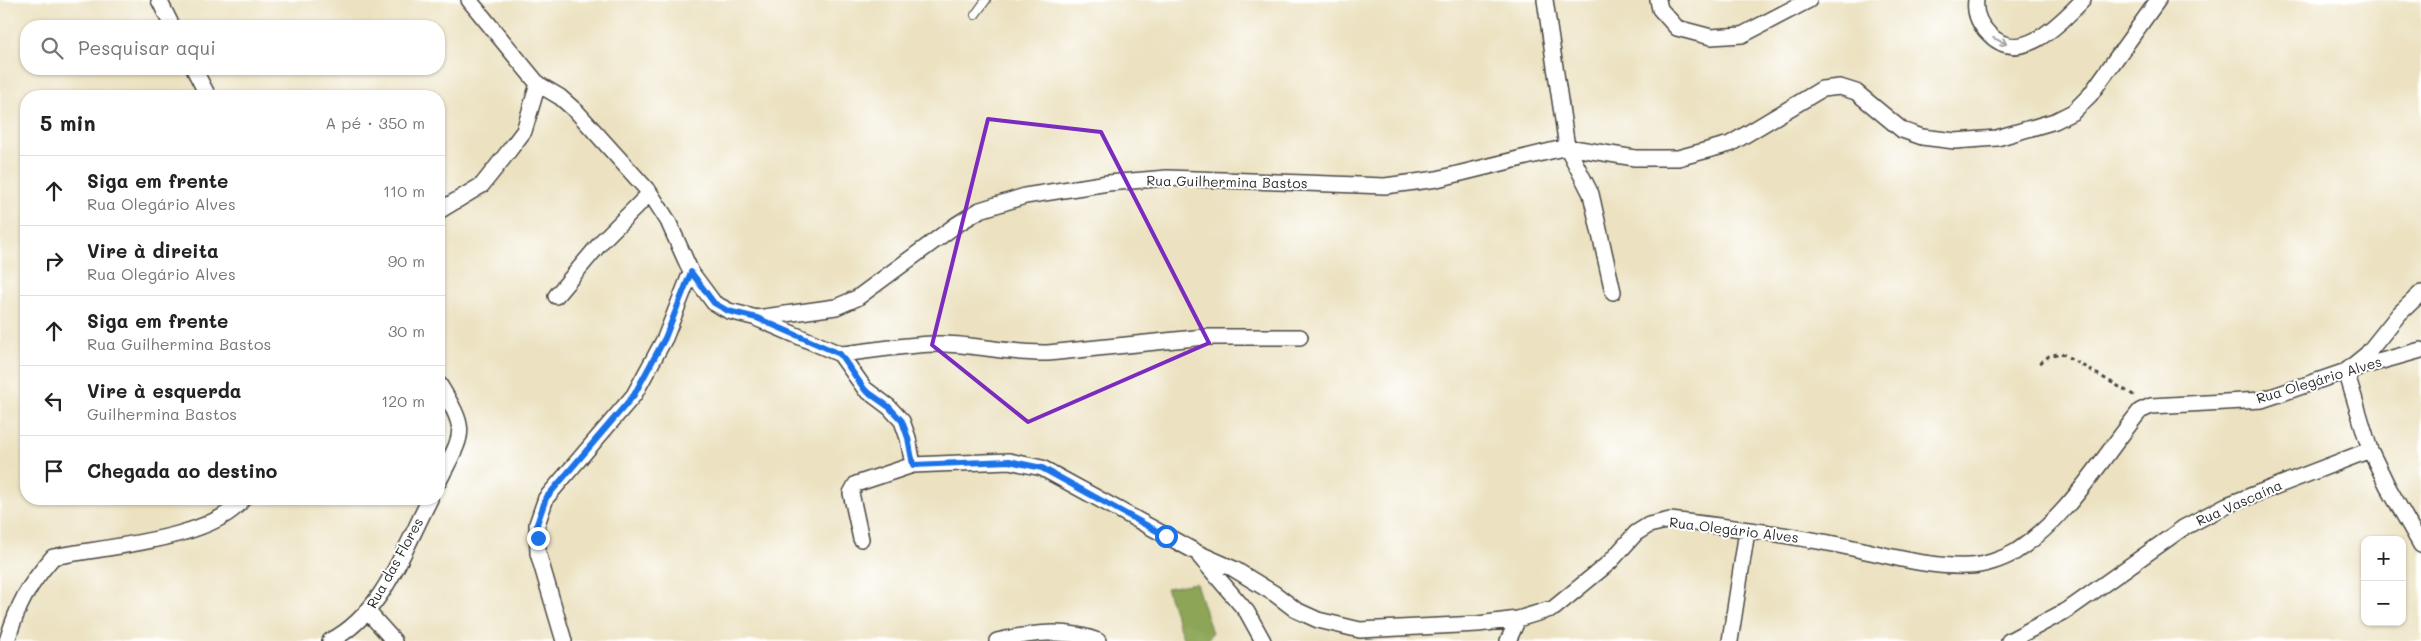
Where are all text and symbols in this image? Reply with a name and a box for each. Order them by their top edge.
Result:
search box [20,20,445,75]
icon: search [38,34,66,62]
text: Pesquisar aqui [78,35,216,60]
one-way arrow [1992,36,2007,46]
text: 5 min [40,109,96,136]
text: A pé · 350 m [325,112,425,133]
text: Siga em frente [87,168,228,193]
street label: Rua Guilhermina Bastos [1146,171,1308,192]
icon: ahead [40,177,68,205]
text: 110 m [383,180,425,201]
text: Rua Olegário Alves [87,193,236,214]
text: Vire à direita [87,238,219,263]
icon: right [40,247,68,275]
text: 90 m [388,250,425,271]
text: Rua Olegário Alves [87,263,236,284]
text: Siga em frente [87,308,228,333]
icon: ahead [40,317,68,345]
text: 30 m [388,320,425,341]
text: Rua Guilhermina Bastos [87,333,271,354]
street label: Rua Olegário Alves [2254,351,2384,408]
text: Vire à esquerda [87,378,242,403]
icon: left [40,387,68,415]
text: 120 m [381,390,425,411]
text: Guilhermina Bastos [87,403,237,424]
icon: arrive [40,457,68,485]
text: Chegada ao destino [87,458,277,483]
street label: Rua Vascaína [2193,475,2285,530]
street label: Rua Olegário Alves [1668,512,1800,547]
street label: Rua das Flores [362,514,427,611]
route start [1155,525,1178,548]
route end [527,527,550,550]
map controls [2361,536,2406,626]
button: + [2361,536,2406,581]
button: − [2361,581,2406,626]

